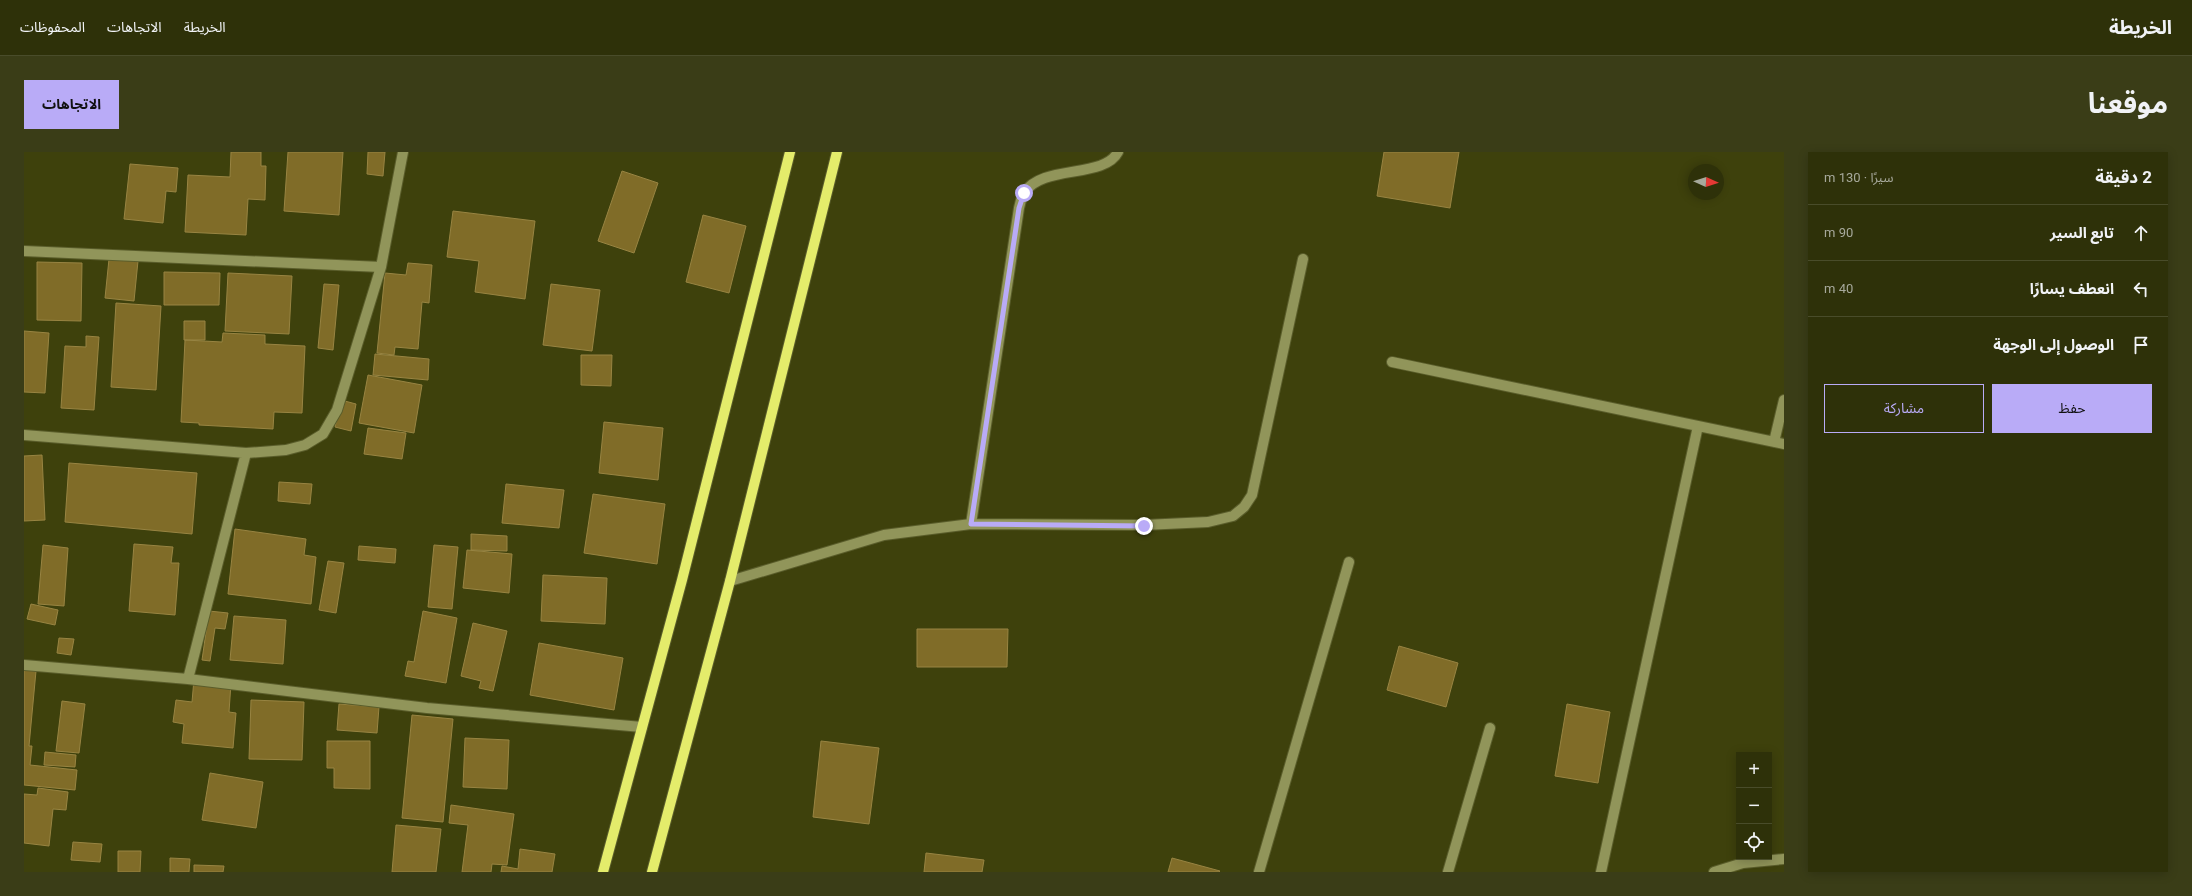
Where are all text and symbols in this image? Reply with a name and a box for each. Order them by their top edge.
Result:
text: الخريطة [2109,16,2172,39]
text: المحفوظات [20,19,85,35]
text: الاتجاهات [107,19,162,35]
text: الخريطة [184,19,226,35]
button: الاتجاهات [24,80,119,129]
text: موقعنا [2088,87,2168,120]
north arrow [1688,164,1724,200]
text: 2 دقيقة [2095,167,2152,187]
text: سيرًا · 130 m [1824,170,1893,185]
route start [1015,184,1033,202]
icon: ahead [2130,222,2152,244]
text: تابع السير [2050,224,2114,242]
text: 90 m [1824,225,1853,240]
icon: left [2130,278,2152,300]
text: انعطف يسارًا [2030,280,2114,298]
text: 40 m [1824,281,1853,296]
icon: arrive [2130,334,2152,356]
text: الوصول إلى الوجهة [1993,336,2114,354]
button: مشاركة [1824,384,1984,433]
button: حفظ [1992,384,2152,433]
route end [1135,517,1153,535]
map controls [1736,752,1772,860]
button: + [1736,752,1772,788]
button: − [1736,788,1772,824]
button: locate [1736,824,1772,860]

